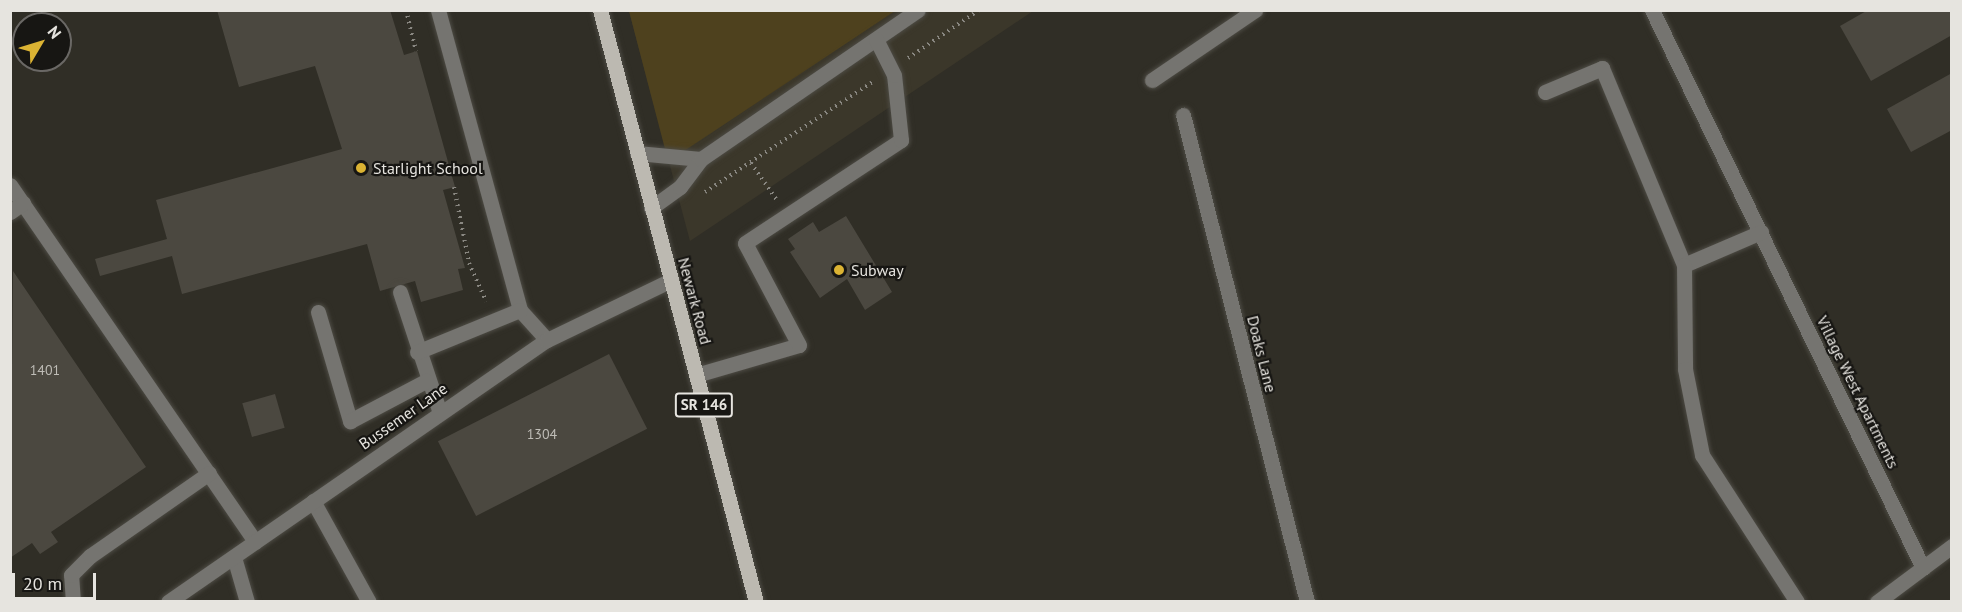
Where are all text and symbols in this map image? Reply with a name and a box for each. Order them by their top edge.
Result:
north arrow [12,12,72,72]
text: N [43,22,66,42]
place label: Starlight School [373,158,483,178]
marker: Starlight School [354,161,368,175]
street label: Newark Road [674,255,716,347]
place label: Subway [851,260,904,280]
marker: Subway [832,263,846,277]
street label: Village West Apartments [1813,312,1903,472]
street label: Doaks Lane [1243,314,1281,394]
house number: 1401 [30,362,60,378]
street label: Bussemer Lane [355,379,451,453]
road number: SR 146 [674,393,734,417]
house number: 1304 [527,426,557,442]
scale bar [15,561,99,599]
text: 20 m [23,572,62,595]

